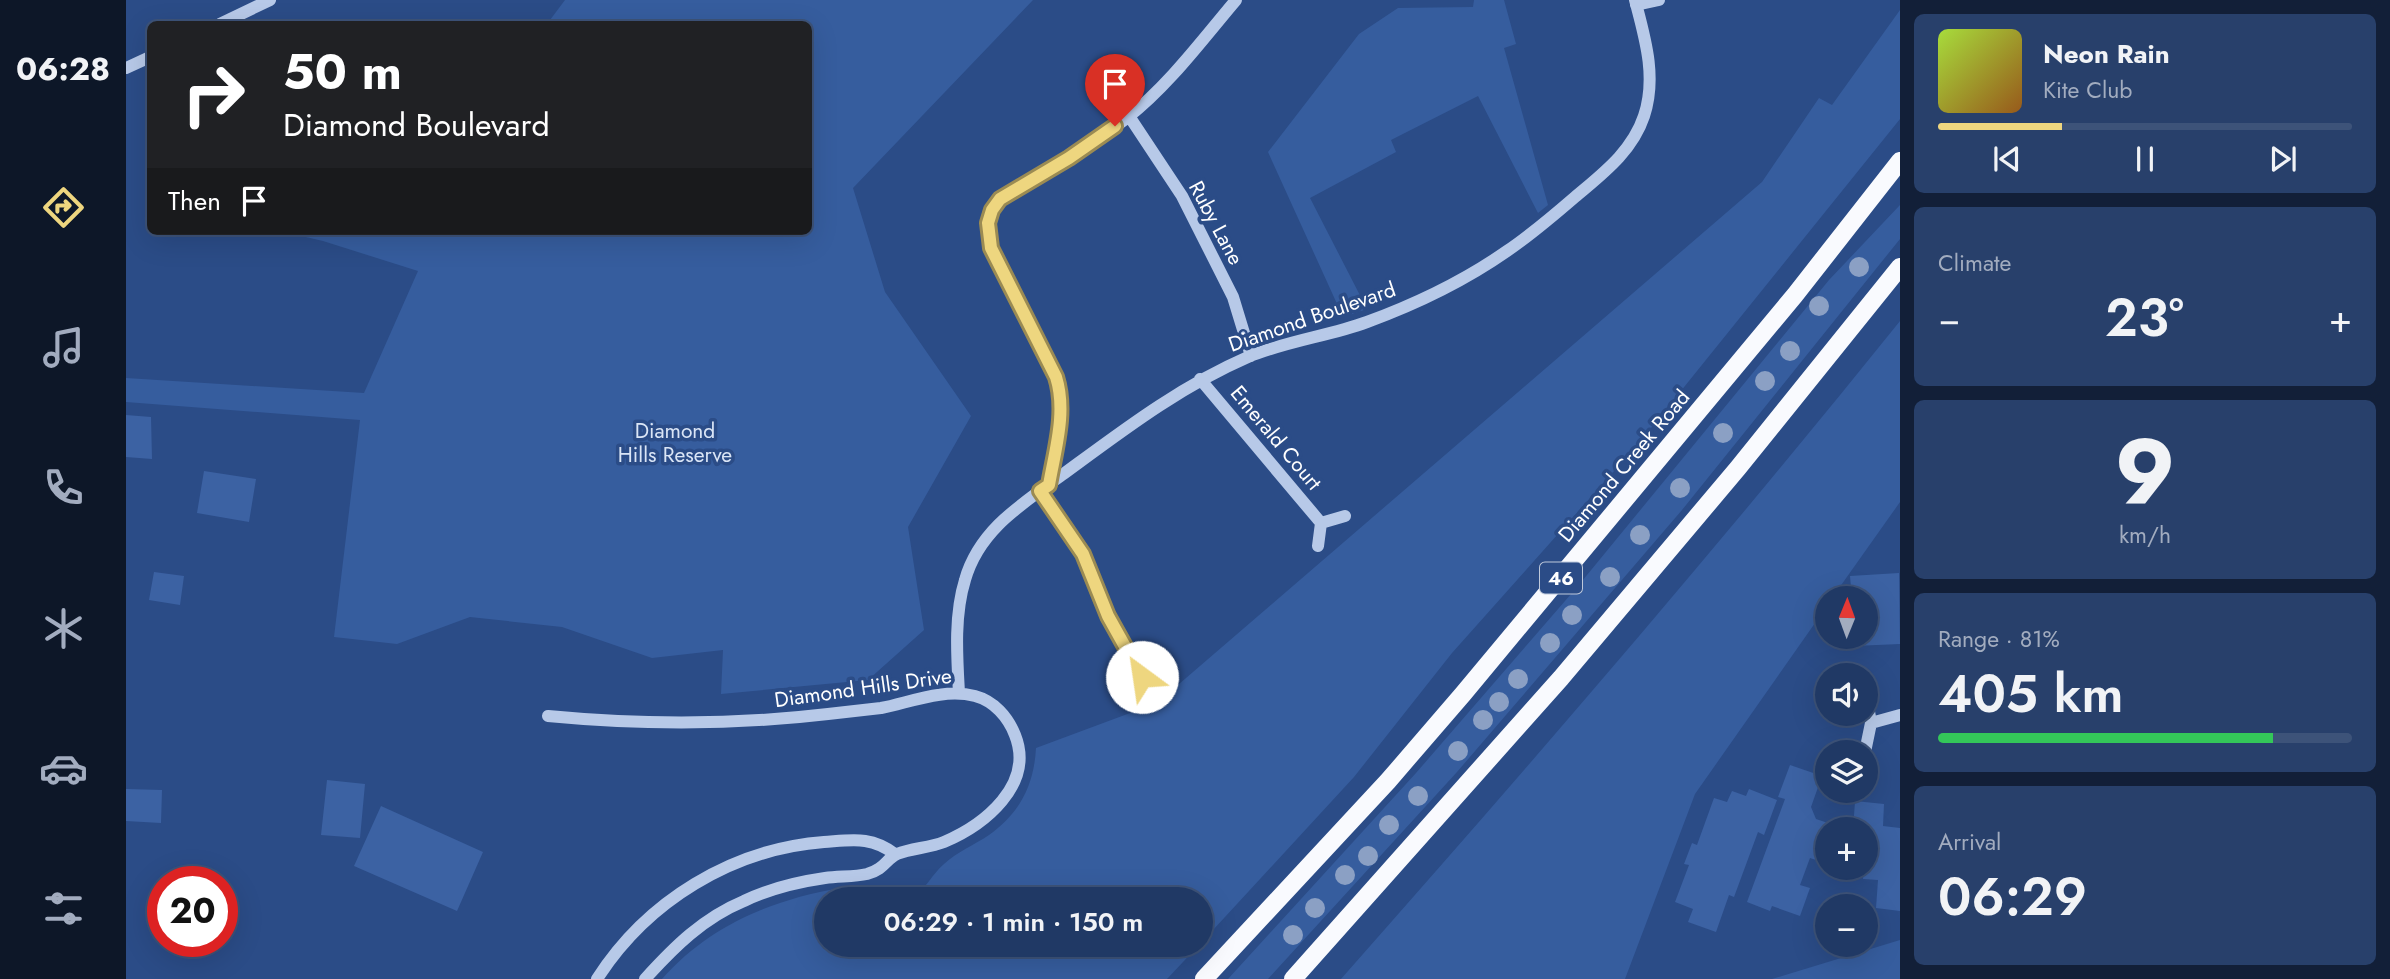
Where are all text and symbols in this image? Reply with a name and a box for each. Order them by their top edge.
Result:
text: Neon Rain [2043,35,2170,73]
text: 50 m [283,37,402,107]
text: 06:28 [16,46,110,92]
icon: right [168,49,259,140]
pin [1085,54,1145,126]
icon: arrive [1096,65,1134,103]
text: Kite Club [2043,73,2132,107]
text: Diamond Boulevard [283,102,550,148]
icon: previous [1988,140,2026,178]
icon: pause [2126,140,2164,178]
icon: next [2264,140,2302,178]
street label: Ruby Lane [1181,176,1251,271]
text: Then [168,182,221,220]
icon: arrive [235,182,273,220]
icon: directions [39,183,88,232]
text: Climate [1938,246,2011,280]
street label: Diamond Boulevard [1224,274,1400,360]
text: 23° [2105,280,2184,356]
text: − [1938,291,1960,346]
text: + [2329,291,2352,346]
icon: music [39,323,88,372]
street label: Emerald Court [1223,379,1329,497]
street label: Diamond Creek Road [1551,383,1697,549]
text: 9 [2115,407,2175,538]
park label: Diamond Hills Reserve [618,416,732,470]
icon: phone [39,463,88,512]
text: km/h [2119,518,2171,552]
road number: 46 [1540,562,1582,594]
north arrow [1815,586,1878,649]
map controls [1815,586,1878,957]
icon: climate [39,604,88,653]
text: Range · 81% [1938,622,2060,656]
position arrow [1105,640,1179,714]
text: 405 km [1938,656,2123,732]
street label: Diamond Hills Drive [773,661,954,715]
button: sound [1815,663,1878,726]
button: layers [1815,740,1878,803]
icon: car [39,744,88,793]
button: + [1815,817,1878,880]
text: Arrival [1938,825,2001,859]
text: 06:29 [1938,859,2087,935]
speed limit sign: 20 [147,866,238,957]
icon: filters [39,884,88,933]
button: − [1815,894,1878,957]
text: 06:29 · 1 min · 150 m [884,903,1143,941]

